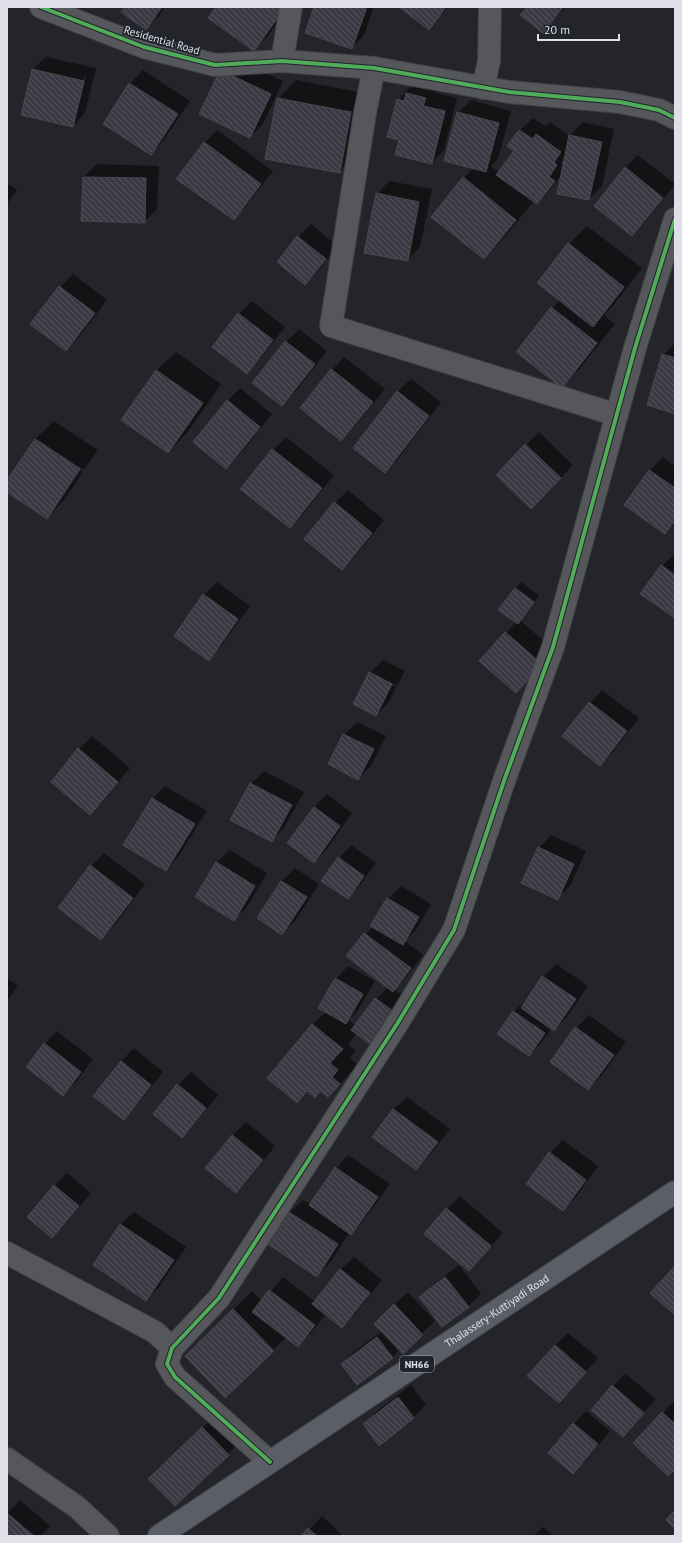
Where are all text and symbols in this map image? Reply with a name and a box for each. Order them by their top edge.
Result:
scale bar [538,16,619,42]
street label: Residential Road [122,22,202,58]
text: 20 m [544,22,570,37]
street label: Thalassery-Kuttiyadi Road [442,1271,552,1351]
road number: NH66 [400,1356,434,1372]

